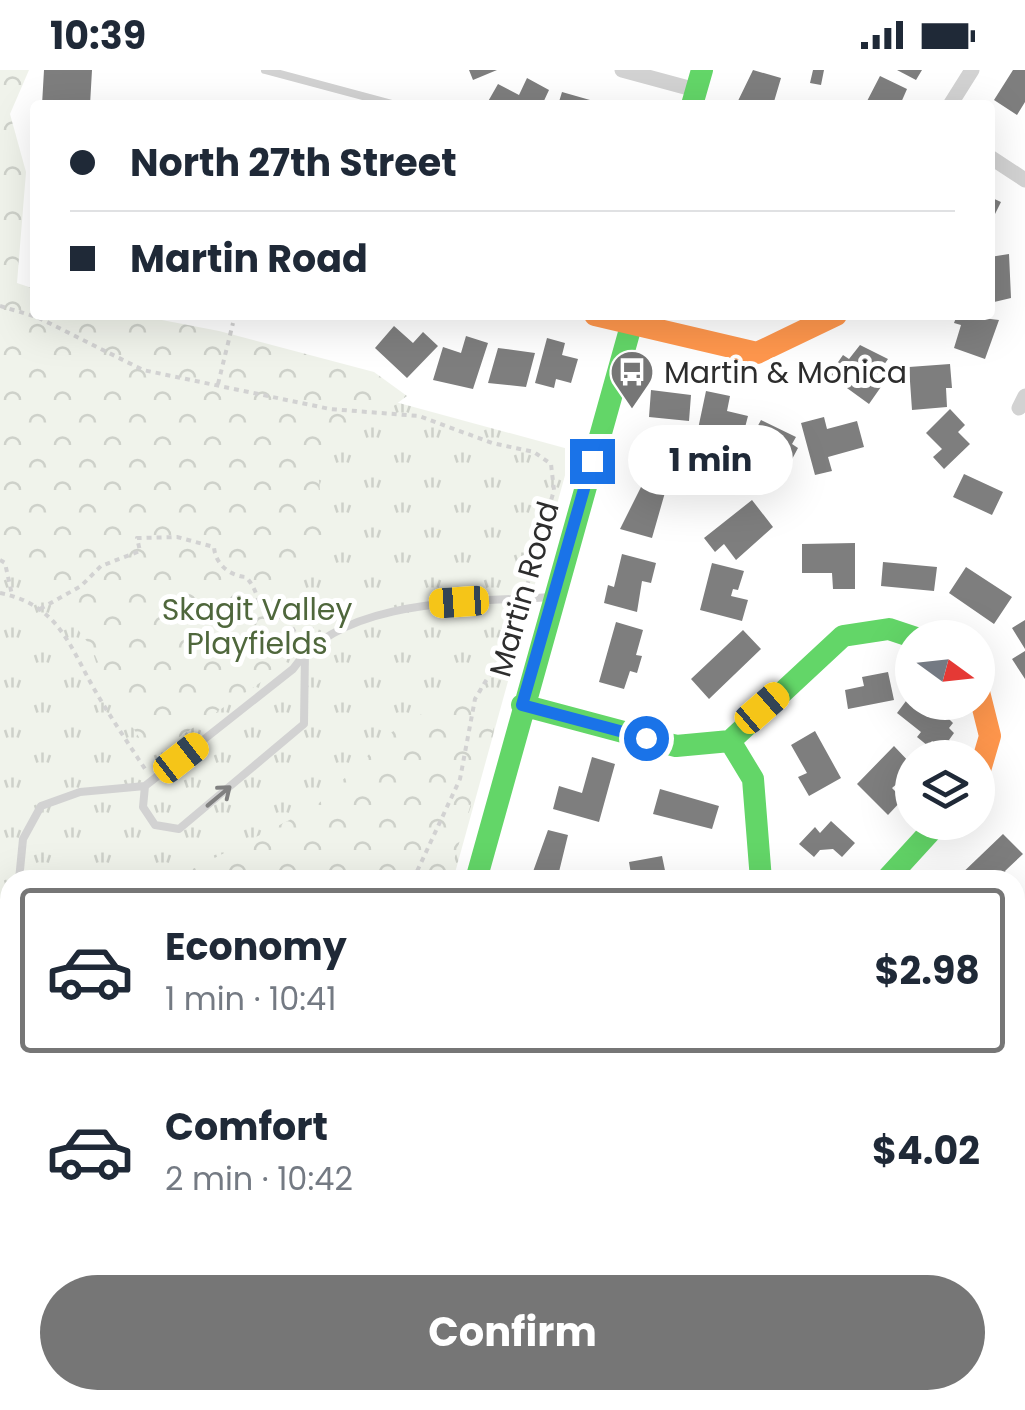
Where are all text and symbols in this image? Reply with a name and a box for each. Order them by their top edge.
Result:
text: 10:39 [50,9,146,62]
text: North 27th Street [130,136,457,189]
text: Martin Road [130,232,368,285]
bus stop icon: Martin & Monica [609,349,655,410]
place label: Martin & Monica [664,351,907,394]
callout: 1 min [627,426,792,496]
text: 1 min [669,437,752,482]
route end [570,439,615,484]
street label: Martin Road [478,496,570,682]
car [428,585,490,619]
park label: Skagit Valley Playfields [162,588,352,665]
north arrow [895,620,995,720]
map controls [895,620,995,840]
car [730,677,794,739]
route start [624,716,669,761]
car [148,728,214,788]
button: layers [895,740,995,840]
one-way arrow [206,785,231,808]
text: Economy [165,920,347,973]
icon: car [45,926,135,1016]
text: $2.98 [875,944,980,997]
text: 1 min · 10:41 [165,976,337,1021]
text: Comfort [165,1100,328,1153]
icon: car [45,1106,135,1196]
text: $4.02 [872,1124,980,1177]
text: 2 min · 10:42 [165,1156,353,1201]
button: Confirm [40,1275,985,1390]

